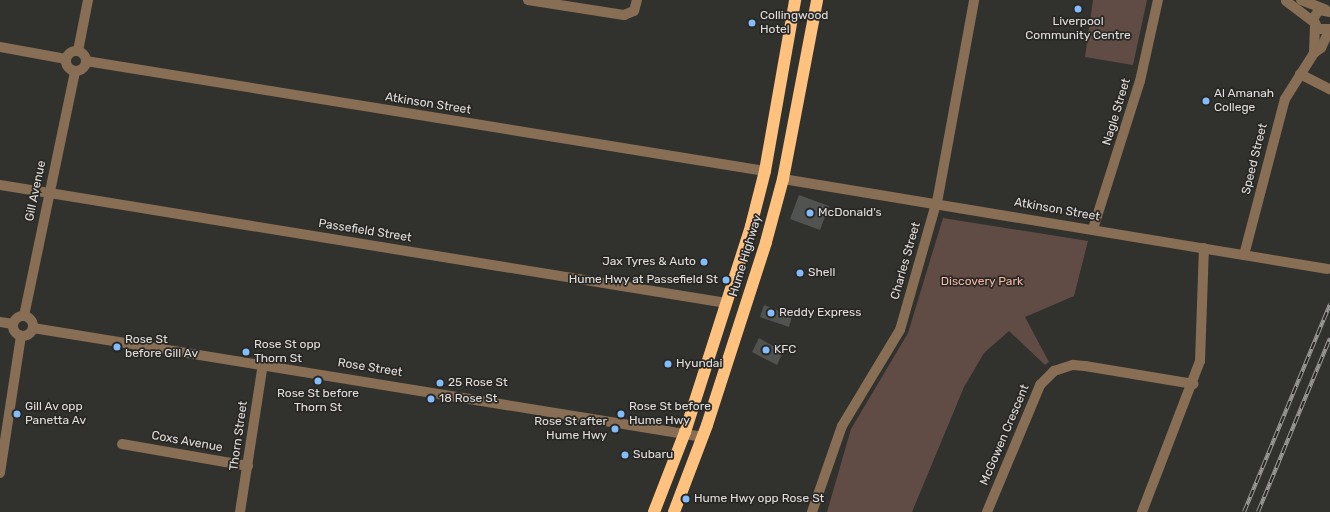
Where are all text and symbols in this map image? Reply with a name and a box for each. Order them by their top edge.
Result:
marker: Liverpool Community Centre [1073,4,1083,14]
place label: Collingwood Hotel [760,9,828,37]
place label: Liverpool Community Centre [1025,15,1131,43]
marker: Collingwood Hotel [747,18,757,28]
street label: Nagle Street [1100,77,1134,147]
place label: Al Amanah College [1214,87,1274,115]
street label: Atkinson Street [384,90,472,118]
marker: Al Amanah College [1201,96,1211,106]
street label: Speed Street [1239,122,1271,196]
street label: Gill Avenue [23,159,49,223]
street label: Atkinson Street [1013,195,1101,225]
place label: McDonald's [818,206,882,220]
marker: McDonald's [805,208,815,218]
street label: Hume Highway [727,213,765,299]
street label: Passefield Street [317,217,413,245]
street label: Charles Street [888,221,924,301]
place label: Jax Tyres & Auto [602,255,696,269]
marker: Jax Tyres & Auto [699,257,709,267]
place label: Shell [808,266,835,280]
marker: Shell [795,268,805,278]
place label: Hume Hwy at Passefield St [568,273,718,287]
marker: Hume Hwy at Passefield St [721,275,731,285]
park label: Discovery Park [941,275,1023,289]
place label: Reddy Express [779,306,862,320]
marker: Reddy Express [766,308,776,318]
place label: Rose St before Gill Av [125,333,198,361]
place label: Rose St opp Thorn St [254,338,321,366]
marker: Rose St before Gill Av [112,342,122,352]
place label: KFC [774,343,796,357]
marker: KFC [761,345,771,355]
marker: Rose St opp Thorn St [241,347,251,357]
street label: Rose Street [337,356,403,380]
place label: Hyundai [676,357,722,371]
marker: Hyundai [663,359,673,369]
marker: Rose St before Thorn St [313,376,323,386]
place label: 25 Rose St [448,376,508,390]
marker: 25 Rose St [435,378,445,388]
street label: McGowen Crescent [977,383,1033,487]
place label: Rose St before Thorn St [277,387,359,415]
place label: 18 Rose St [439,392,497,406]
marker: 18 Rose St [426,394,436,404]
place label: Gill Av opp Panetta Av [25,400,86,428]
street label: Thorn Street [227,400,251,472]
place label: Rose St before Hume Hwy [629,400,711,428]
marker: Gill Av opp Panetta Av [12,409,22,419]
marker: Rose St before Hume Hwy [616,409,626,419]
place label: Rose St after Hume Hwy [534,415,607,443]
marker: Rose St after Hume Hwy [610,424,620,434]
street label: Coxs Avenue [150,429,224,455]
place label: Subaru [633,448,673,462]
marker: Subaru [620,450,630,460]
place label: Hume Hwy opp Rose St [694,492,825,506]
marker: Hume Hwy opp Rose St [681,494,691,504]

